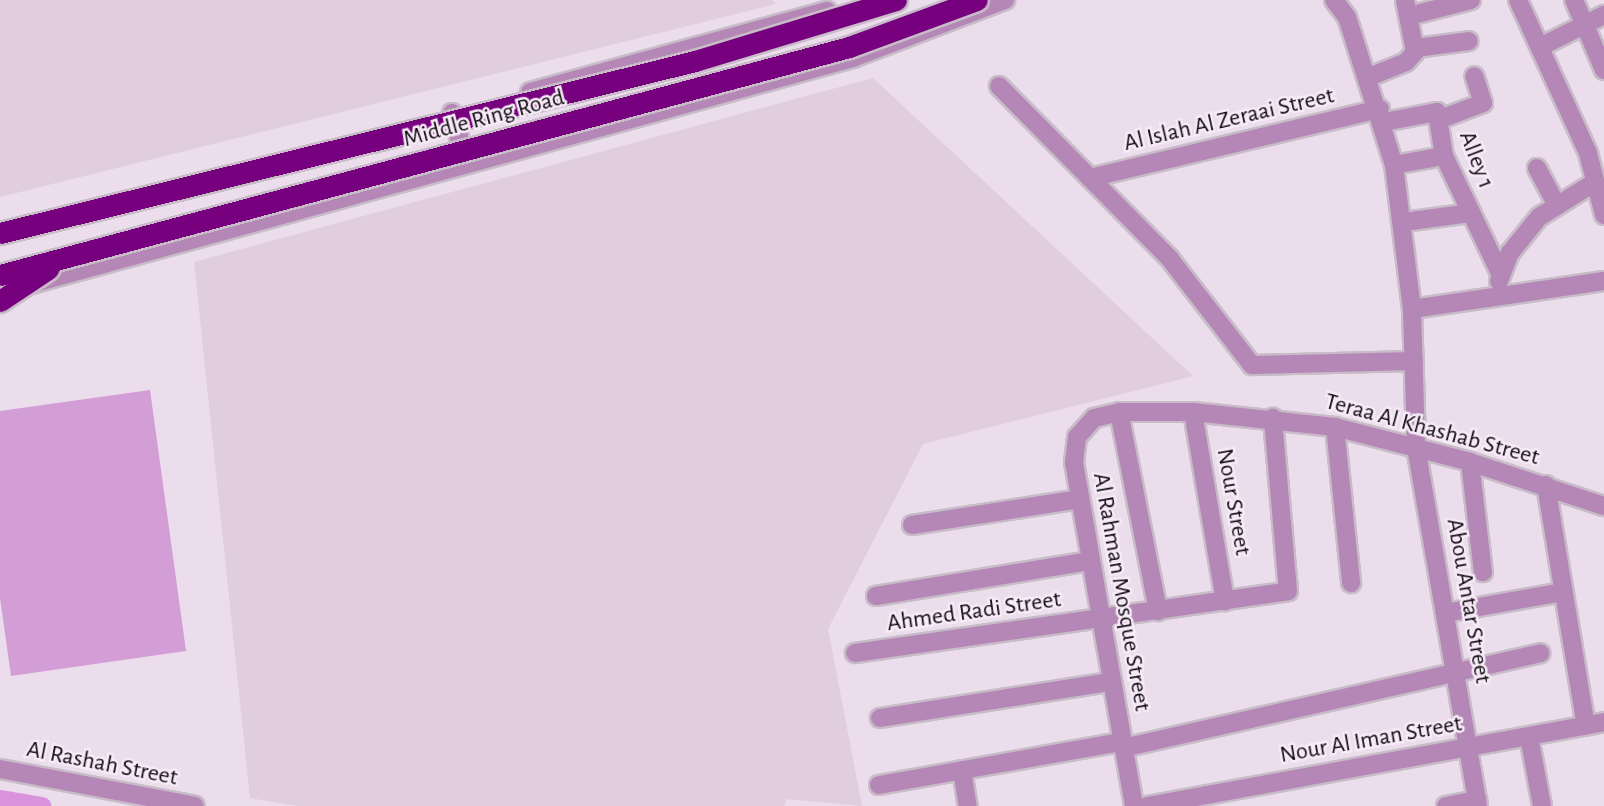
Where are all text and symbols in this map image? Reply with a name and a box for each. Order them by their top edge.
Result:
street label: Al Islah Al Zeraai Street [1121,82,1337,158]
street label: Middle Ring Road [400,84,568,154]
street label: Alley 1 [1452,127,1500,193]
street label: Teraa Al Khashab Street [1322,388,1542,472]
street label: Nour Street [1209,446,1257,558]
street label: Al Rahman Mosque Street [1086,471,1156,713]
street label: Abou Antar Street [1439,516,1497,686]
street label: Ahmed Radi Street [885,586,1063,638]
street label: Nour Al Iman Street [1278,710,1464,770]
street label: Al Rashah Street [24,735,180,793]

